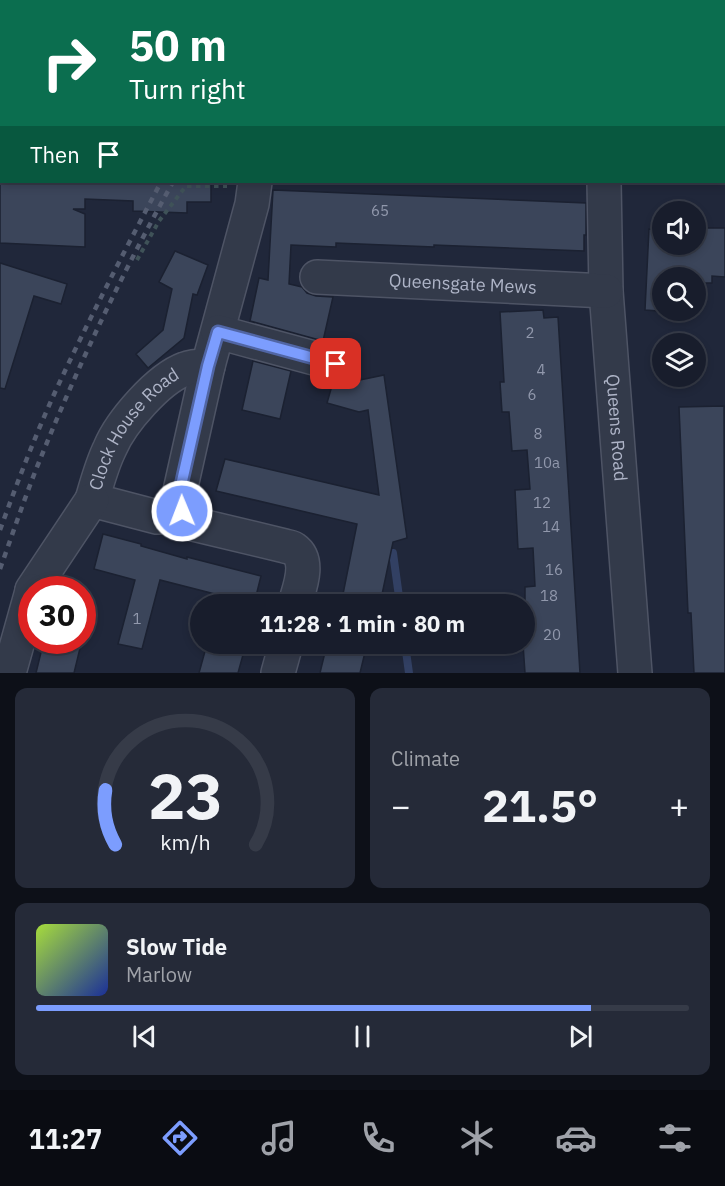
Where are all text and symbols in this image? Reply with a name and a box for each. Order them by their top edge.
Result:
text: 50 m [129,18,227,73]
icon: right [30,24,108,102]
text: Turn right [129,71,246,106]
icon: arrive [92,138,125,171]
text: Then [30,140,80,169]
house number: 65 [371,201,389,220]
map controls [652,201,706,387]
button: sound [652,201,706,255]
button: search [652,267,706,321]
street label: Queensgate Mews [388,268,537,299]
house number: 2 [525,323,535,342]
button: layers [652,333,706,387]
pin [310,338,361,389]
icon: arrive [319,347,352,380]
house number: 4 [536,360,546,379]
street label: Clock House Road [83,362,183,493]
street label: Queens Road [601,373,632,482]
house number: 6 [527,385,537,404]
house number: 8 [533,424,543,443]
house number: 10a [534,453,560,472]
position arrow [150,479,214,543]
house number: 12 [533,493,551,512]
house number: 14 [542,517,560,536]
house number: 16 [545,560,563,579]
speed limit sign: 30 [18,576,96,654]
house number: 18 [540,586,558,605]
house number: 1 [132,609,142,628]
text: 11:28 · 1 min · 80 m [260,609,465,638]
house number: 20 [543,625,561,644]
text: Climate [391,745,460,772]
text: 23 [148,755,222,836]
text: 21.5° [482,776,598,834]
text: − [391,784,411,827]
text: + [669,784,689,827]
text: km/h [160,828,210,856]
text: Slow Tide [126,932,227,961]
text: Marlow [126,961,192,988]
icon: previous [128,1020,161,1053]
icon: pause [346,1020,379,1053]
icon: next [564,1020,597,1053]
icon: directions [159,1117,201,1159]
icon: music [258,1117,300,1159]
icon: phone [357,1117,399,1159]
icon: climate [456,1117,498,1159]
icon: car [555,1117,597,1159]
icon: filters [654,1117,696,1159]
text: 11:27 [29,1121,102,1156]

